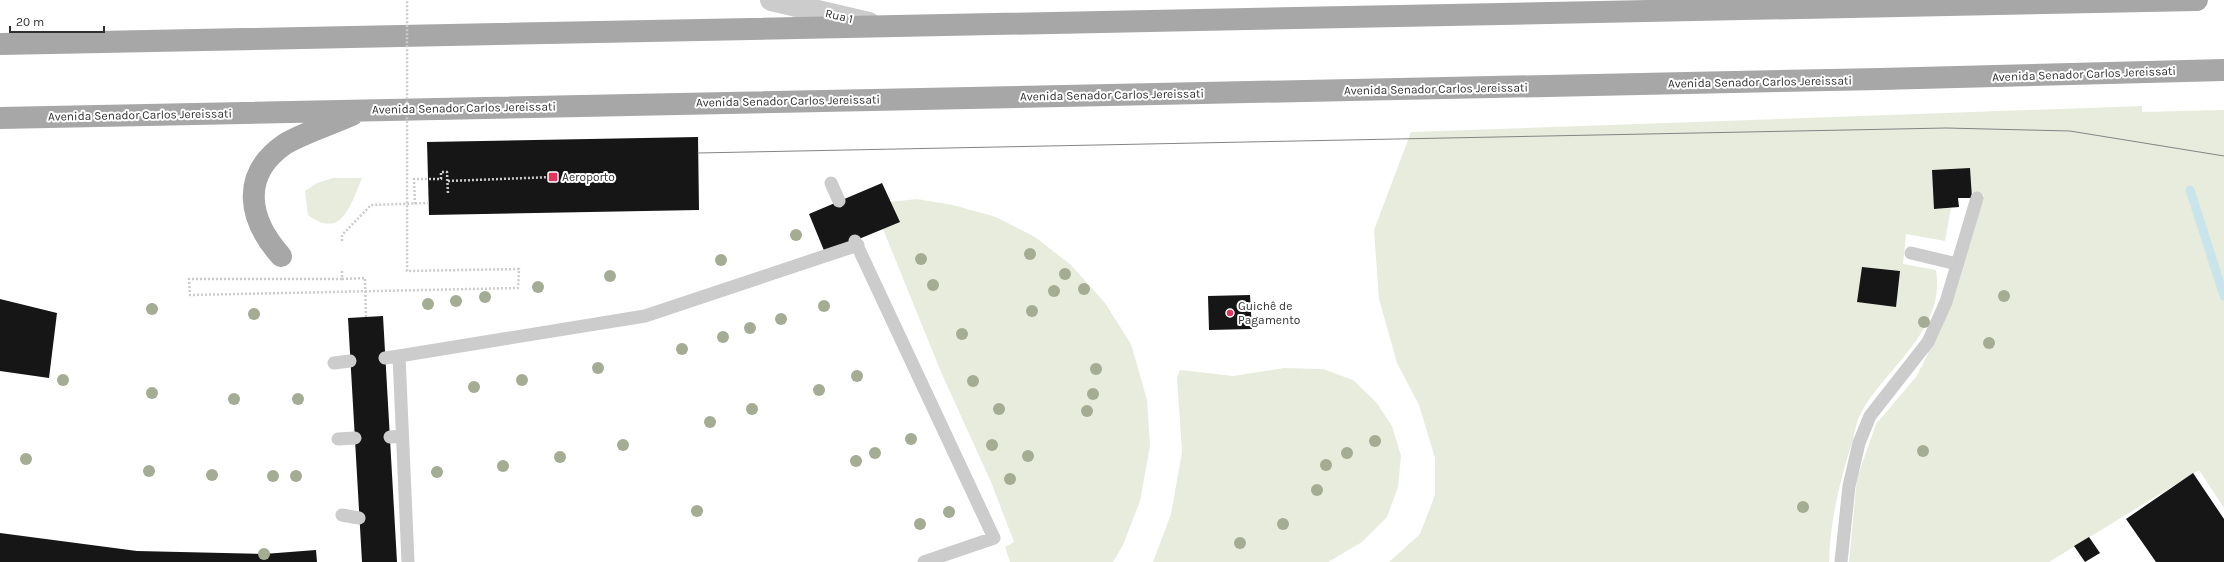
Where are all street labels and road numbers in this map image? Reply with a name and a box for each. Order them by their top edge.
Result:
street label: Rua 1 [824,6,854,26]
street label: Avenida Senador Carlos Jereissati [1992,64,2176,84]
street label: Avenida Senador Carlos Jereissati [1668,73,1852,91]
street label: Avenida Senador Carlos Jereissati [1344,80,1528,98]
street label: Avenida Senador Carlos Jereissati [1020,86,1204,104]
street label: Avenida Senador Carlos Jereissati [696,92,880,110]
street label: Avenida Senador Carlos Jereissati [372,99,556,117]
street label: Avenida Senador Carlos Jereissati [48,106,232,124]

